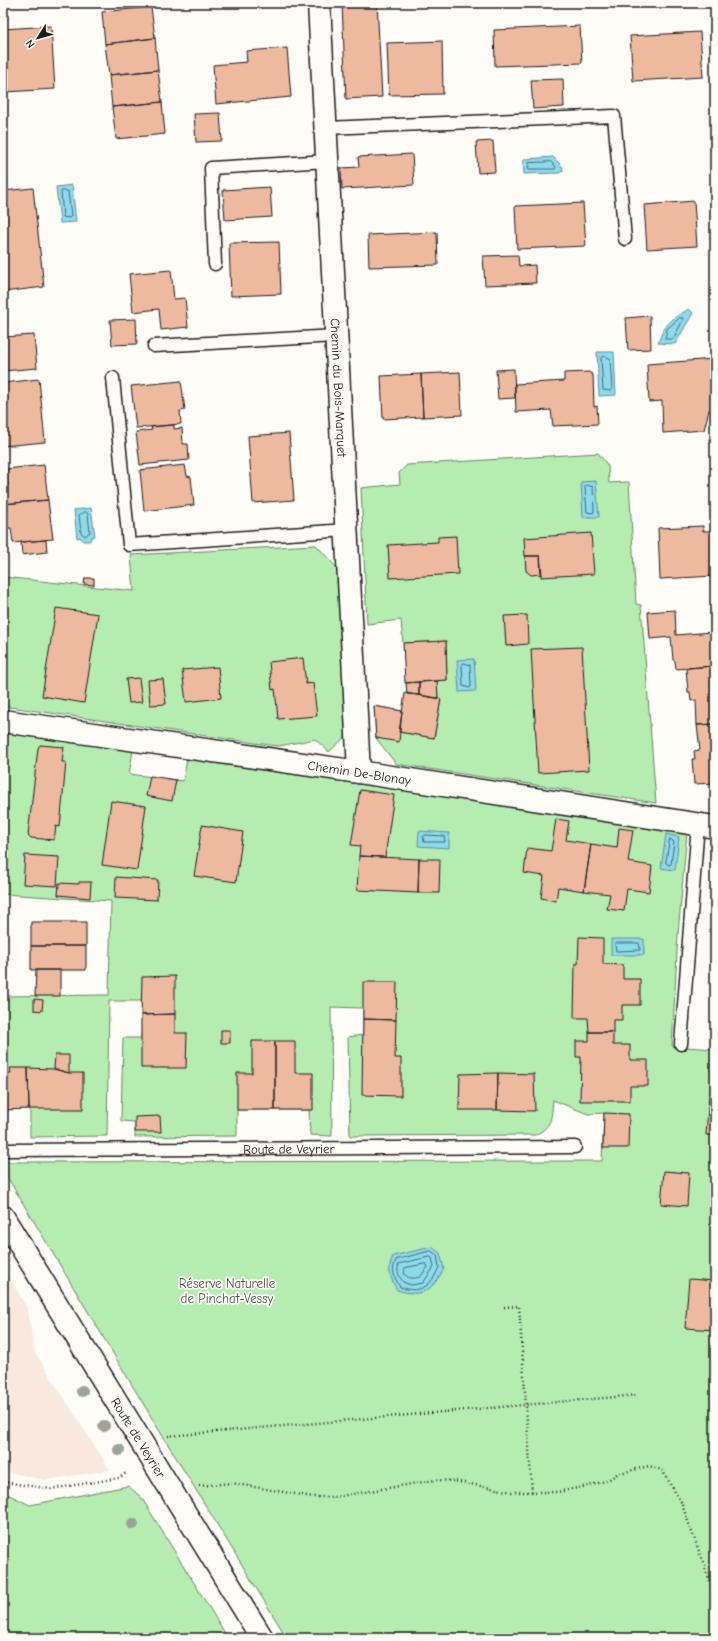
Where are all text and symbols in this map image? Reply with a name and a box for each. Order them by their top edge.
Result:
north arrow [18,18,58,58]
text: N [23,37,38,50]
street label: Chemin du Bois-Marquet [327,318,350,459]
street label: Chemin De-Blonay [307,758,412,788]
street label: Route de Veyrier [243,1141,336,1157]
park label: Réserve Naturelle de Pinchat-Vessy [179,1276,276,1306]
street label: Route de Veyrier [108,1395,169,1481]

